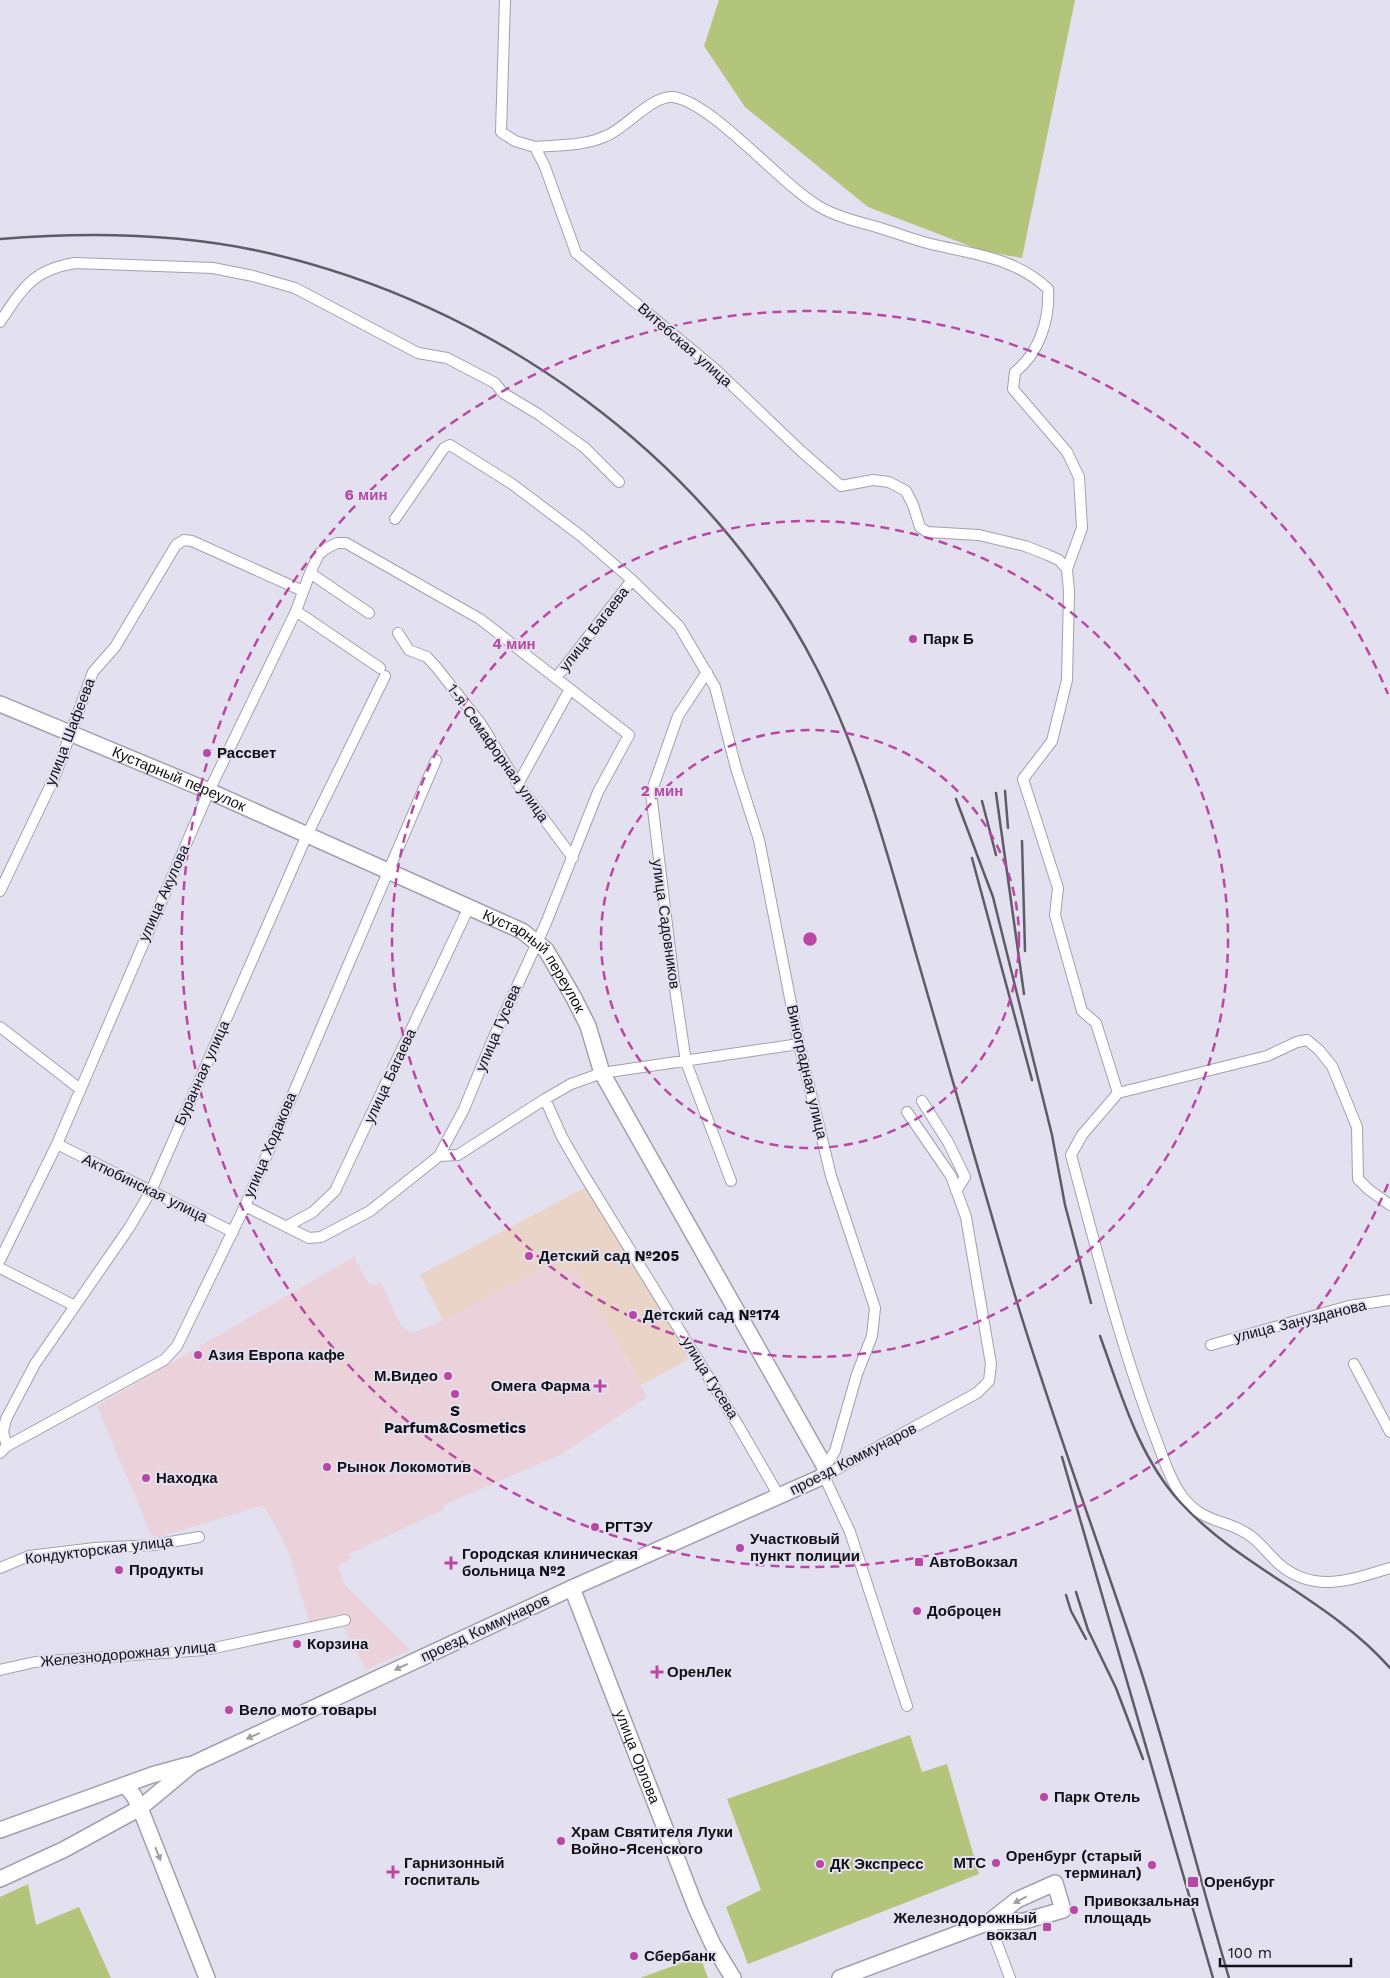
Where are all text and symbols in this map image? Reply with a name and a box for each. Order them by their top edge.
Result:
street label: Витебская улица [634,299,736,391]
text: 6 мин [345,486,387,504]
street label: улица Багаева [555,583,633,675]
place label: Парк Б [923,630,974,648]
marker: Парк Б [907,633,919,645]
text: 4 мин [492,635,536,653]
street label: улица Шафеева [41,675,99,788]
street label: 1-я Семафорная улица [443,680,553,826]
street label: Кустарный переулок [109,743,249,815]
place label: Рассвет [217,744,276,762]
marker: Рассвет [201,747,213,759]
text: 2 мин [641,782,683,800]
street label: улица Акулова [135,841,194,944]
street label: улица Садовников [648,858,684,990]
street label: Кустарный переулок [480,906,589,1016]
centre of rings [801,930,819,948]
street label: улица Гусева [472,981,525,1074]
street label: Виноградная улица [783,1003,831,1141]
street label: Буранная улица [171,1017,233,1128]
street label: улица Багаева [360,1025,420,1126]
street label: улица Ходакова [240,1089,301,1200]
street label: Актюбинская улица [79,1150,211,1226]
place label: Детский сад №205 [539,1247,679,1265]
marker: Детский сад №205 [523,1250,535,1262]
street label: улица Занузданова [1232,1296,1369,1346]
place label: Детский сад №174 [643,1306,780,1324]
marker: Детский сад №174 [627,1309,639,1321]
street label: улица Гусева [678,1334,743,1423]
place label: Азия Европа кафе [208,1346,345,1364]
marker: Азия Европа кафе [192,1349,204,1361]
place label: М.Видео [374,1367,438,1385]
marker: М.Видео [442,1370,454,1382]
place label: Омега Фарма [491,1377,591,1395]
marker: Омега Фарма [594,1380,606,1392]
marker: S Parfum&Cosmetics [449,1388,461,1400]
place label: S Parfum&Cosmetics [384,1402,526,1437]
street label: проезд Коммунаров [787,1419,919,1499]
place label: Рынок Локомотив [337,1458,471,1476]
marker: Рынок Локомотив [321,1461,333,1473]
place label: Находка [156,1469,218,1487]
marker: Находка [140,1472,152,1484]
place label: РГТЭУ [605,1518,653,1536]
marker: РГТЭУ [589,1521,601,1533]
place label: Участковый пункт полиции [750,1530,860,1565]
street label: Кондукторская улица [24,1532,175,1568]
marker: Участковый пункт полиции [734,1542,746,1554]
place label: Городская клиническая больница №2 [462,1545,638,1580]
place label: АвтоВокзал [929,1553,1018,1571]
marker: Городская клиническая больница №2 [444,1556,458,1570]
marker: АвтоВокзал [913,1556,925,1568]
place label: Продукты [129,1561,204,1579]
marker: Продукты [113,1564,125,1576]
street label: проезд Коммунаров [418,1590,552,1666]
place label: Доброцен [927,1602,1001,1620]
marker: Доброцен [911,1605,923,1617]
place label: Корзина [307,1635,369,1653]
street label: Железнодорожная улица [39,1637,217,1671]
marker: Корзина [291,1638,303,1650]
place label: ОренЛек [667,1663,732,1681]
one-way arrow [394,1664,408,1672]
marker: ОренЛек [651,1666,663,1678]
place label: Вело мото товары [239,1701,377,1719]
marker: Вело мото товары [223,1704,235,1716]
street label: улица Орлова [611,1707,664,1807]
one-way arrow [246,1732,260,1740]
place label: Парк Отель [1054,1788,1140,1806]
marker: Парк Отель [1038,1791,1050,1803]
place label: Храм Святителя Луки Войно-Ясенского [571,1823,733,1858]
marker: Храм Святителя Луки Войно-Ясенского [555,1835,567,1847]
one-way arrow [155,1847,163,1861]
place label: Оренбург (старый терминал) [1006,1847,1142,1882]
place label: Гарнизонный госпиталь [404,1854,505,1889]
place label: МТС [954,1854,986,1872]
place label: ДК Экспресс [830,1855,924,1873]
marker: МТС [990,1857,1002,1869]
marker: ДК Экспресс [814,1858,826,1870]
marker: Оренбург (старый терминал) [1146,1859,1158,1871]
marker: Гарнизонный госпиталь [386,1865,400,1879]
place label: Оренбург [1204,1873,1275,1891]
marker: Оренбург [1186,1875,1200,1889]
place label: Привокзальная площадь [1084,1892,1199,1927]
one-way arrow [1013,1895,1027,1904]
marker: Привокзальная площадь [1068,1904,1080,1916]
place label: Железнодорожный вокзал [892,1909,1037,1944]
marker: Железнодорожный вокзал [1041,1921,1053,1933]
scale bar [1220,1936,1351,1968]
text: 100 m [1228,1944,1272,1962]
place label: Сбербанк [644,1947,716,1965]
marker: Сбербанк [628,1950,640,1962]

